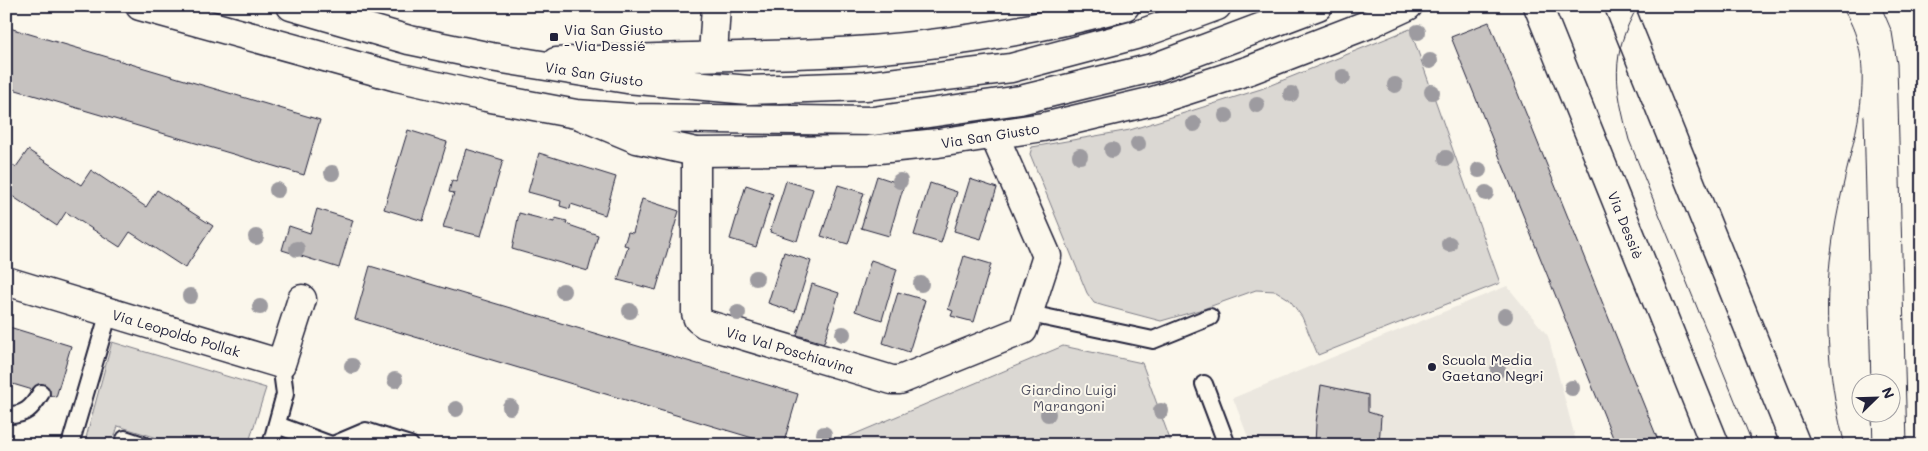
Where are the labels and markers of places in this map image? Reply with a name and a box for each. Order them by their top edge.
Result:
place label: Via San Giusto - Via Dessié [564,20,663,55]
marker: Via San Giusto - Via Dessié [548,31,560,43]
place label: Scuola Media Gaetano Negri [1442,350,1544,385]
marker: Scuola Media Gaetano Negri [1426,361,1438,373]

